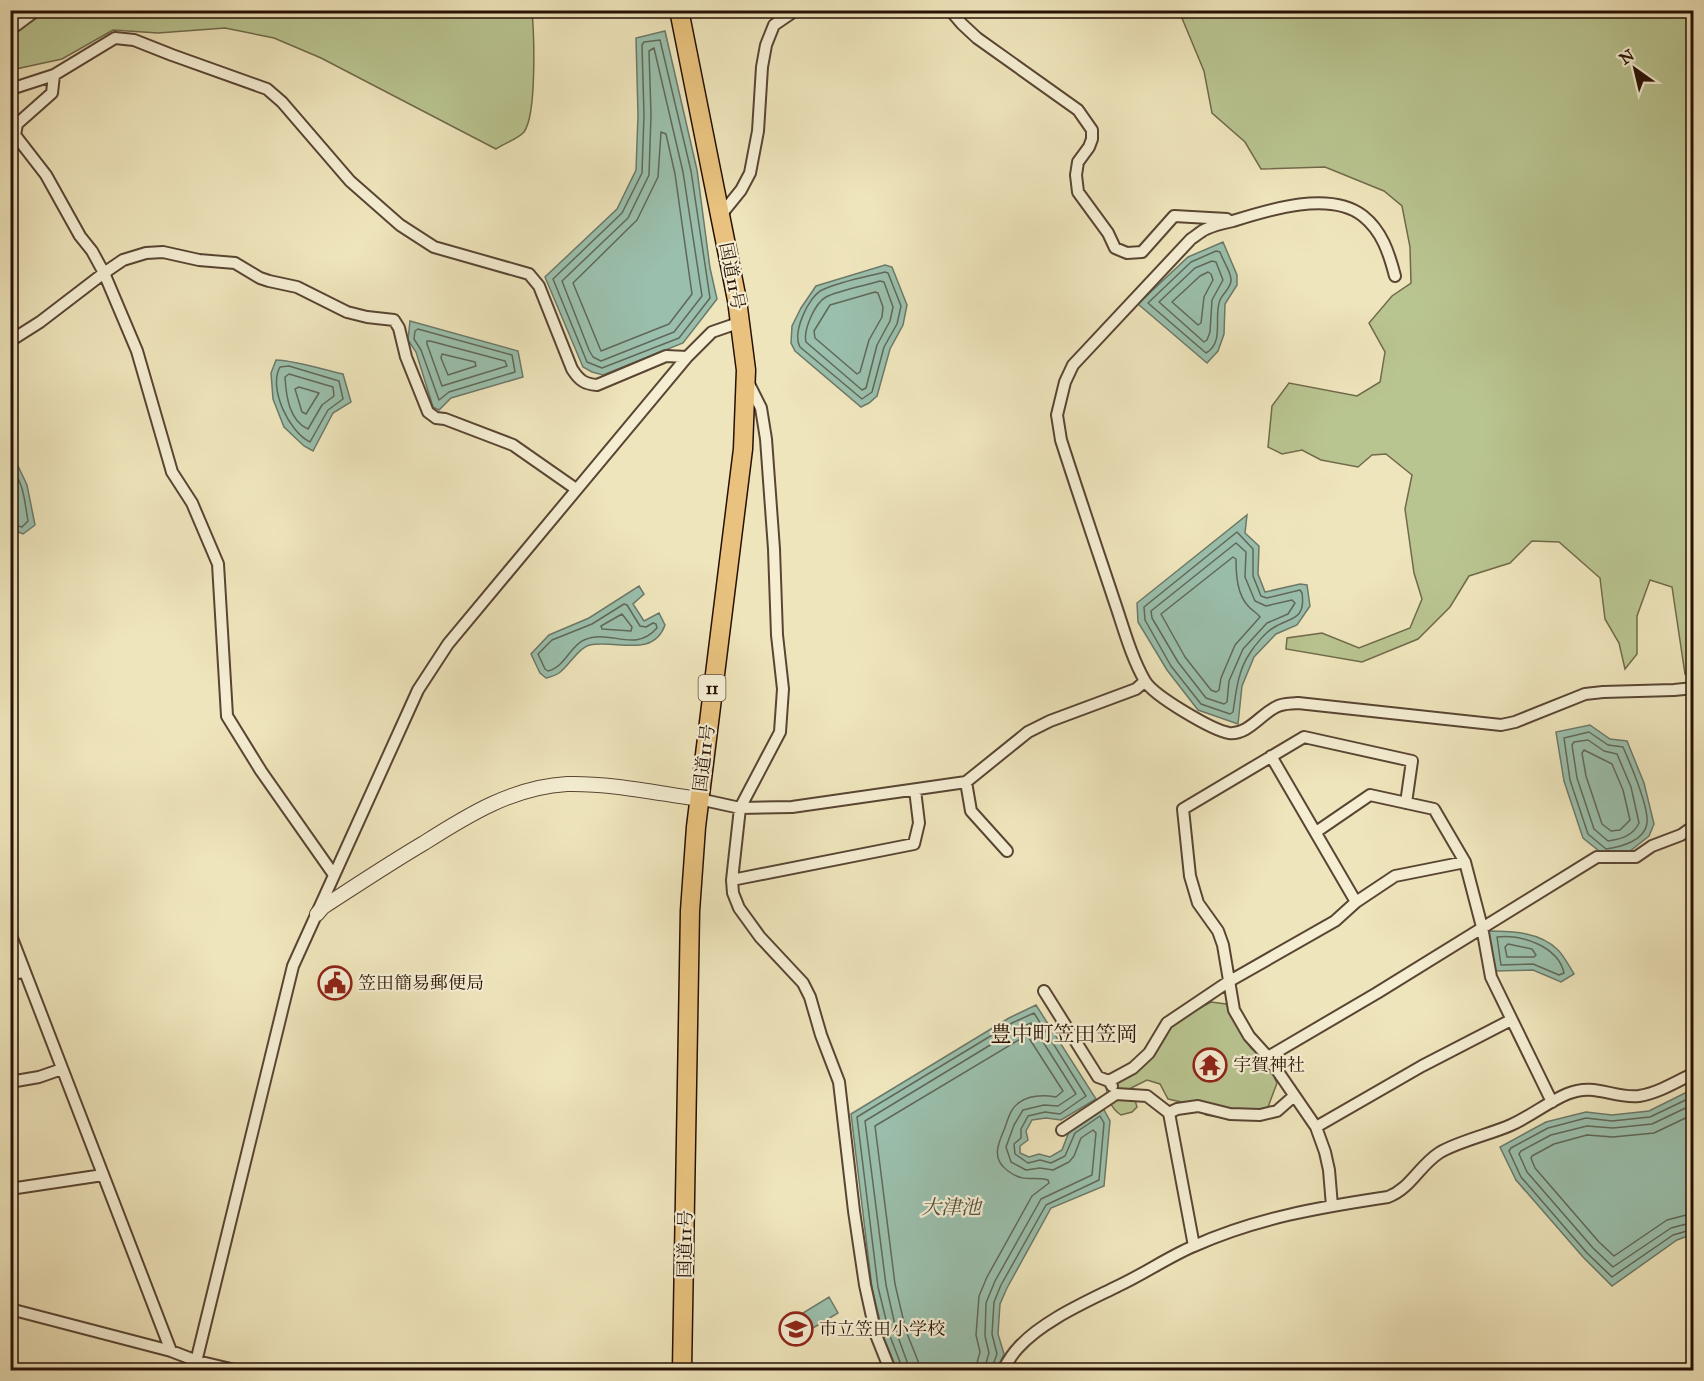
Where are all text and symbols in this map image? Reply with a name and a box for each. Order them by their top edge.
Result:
north arrow [1605,39,1665,99]
text: N [1616,45,1638,69]
street label: 国道11号 [715,240,749,312]
road number: 11 [698,675,726,701]
street label: 国道11号 [689,723,719,793]
public building icon: 笠田簡易郵便局 [317,965,353,1001]
place label: 笠田簡易郵便局 [358,972,484,994]
district label: 豊中町笠田笠岡 [991,1021,1138,1047]
temple icon: 宇賀神社 [1192,1047,1228,1083]
place label: 宇賀神社 [1233,1054,1305,1076]
water label: 大津池 [921,1195,983,1219]
street label: 国道11号 [673,1210,697,1278]
school or university icon: 市立笠田小学校 [778,1311,814,1347]
place label: 市立笠田小学校 [819,1318,945,1340]

